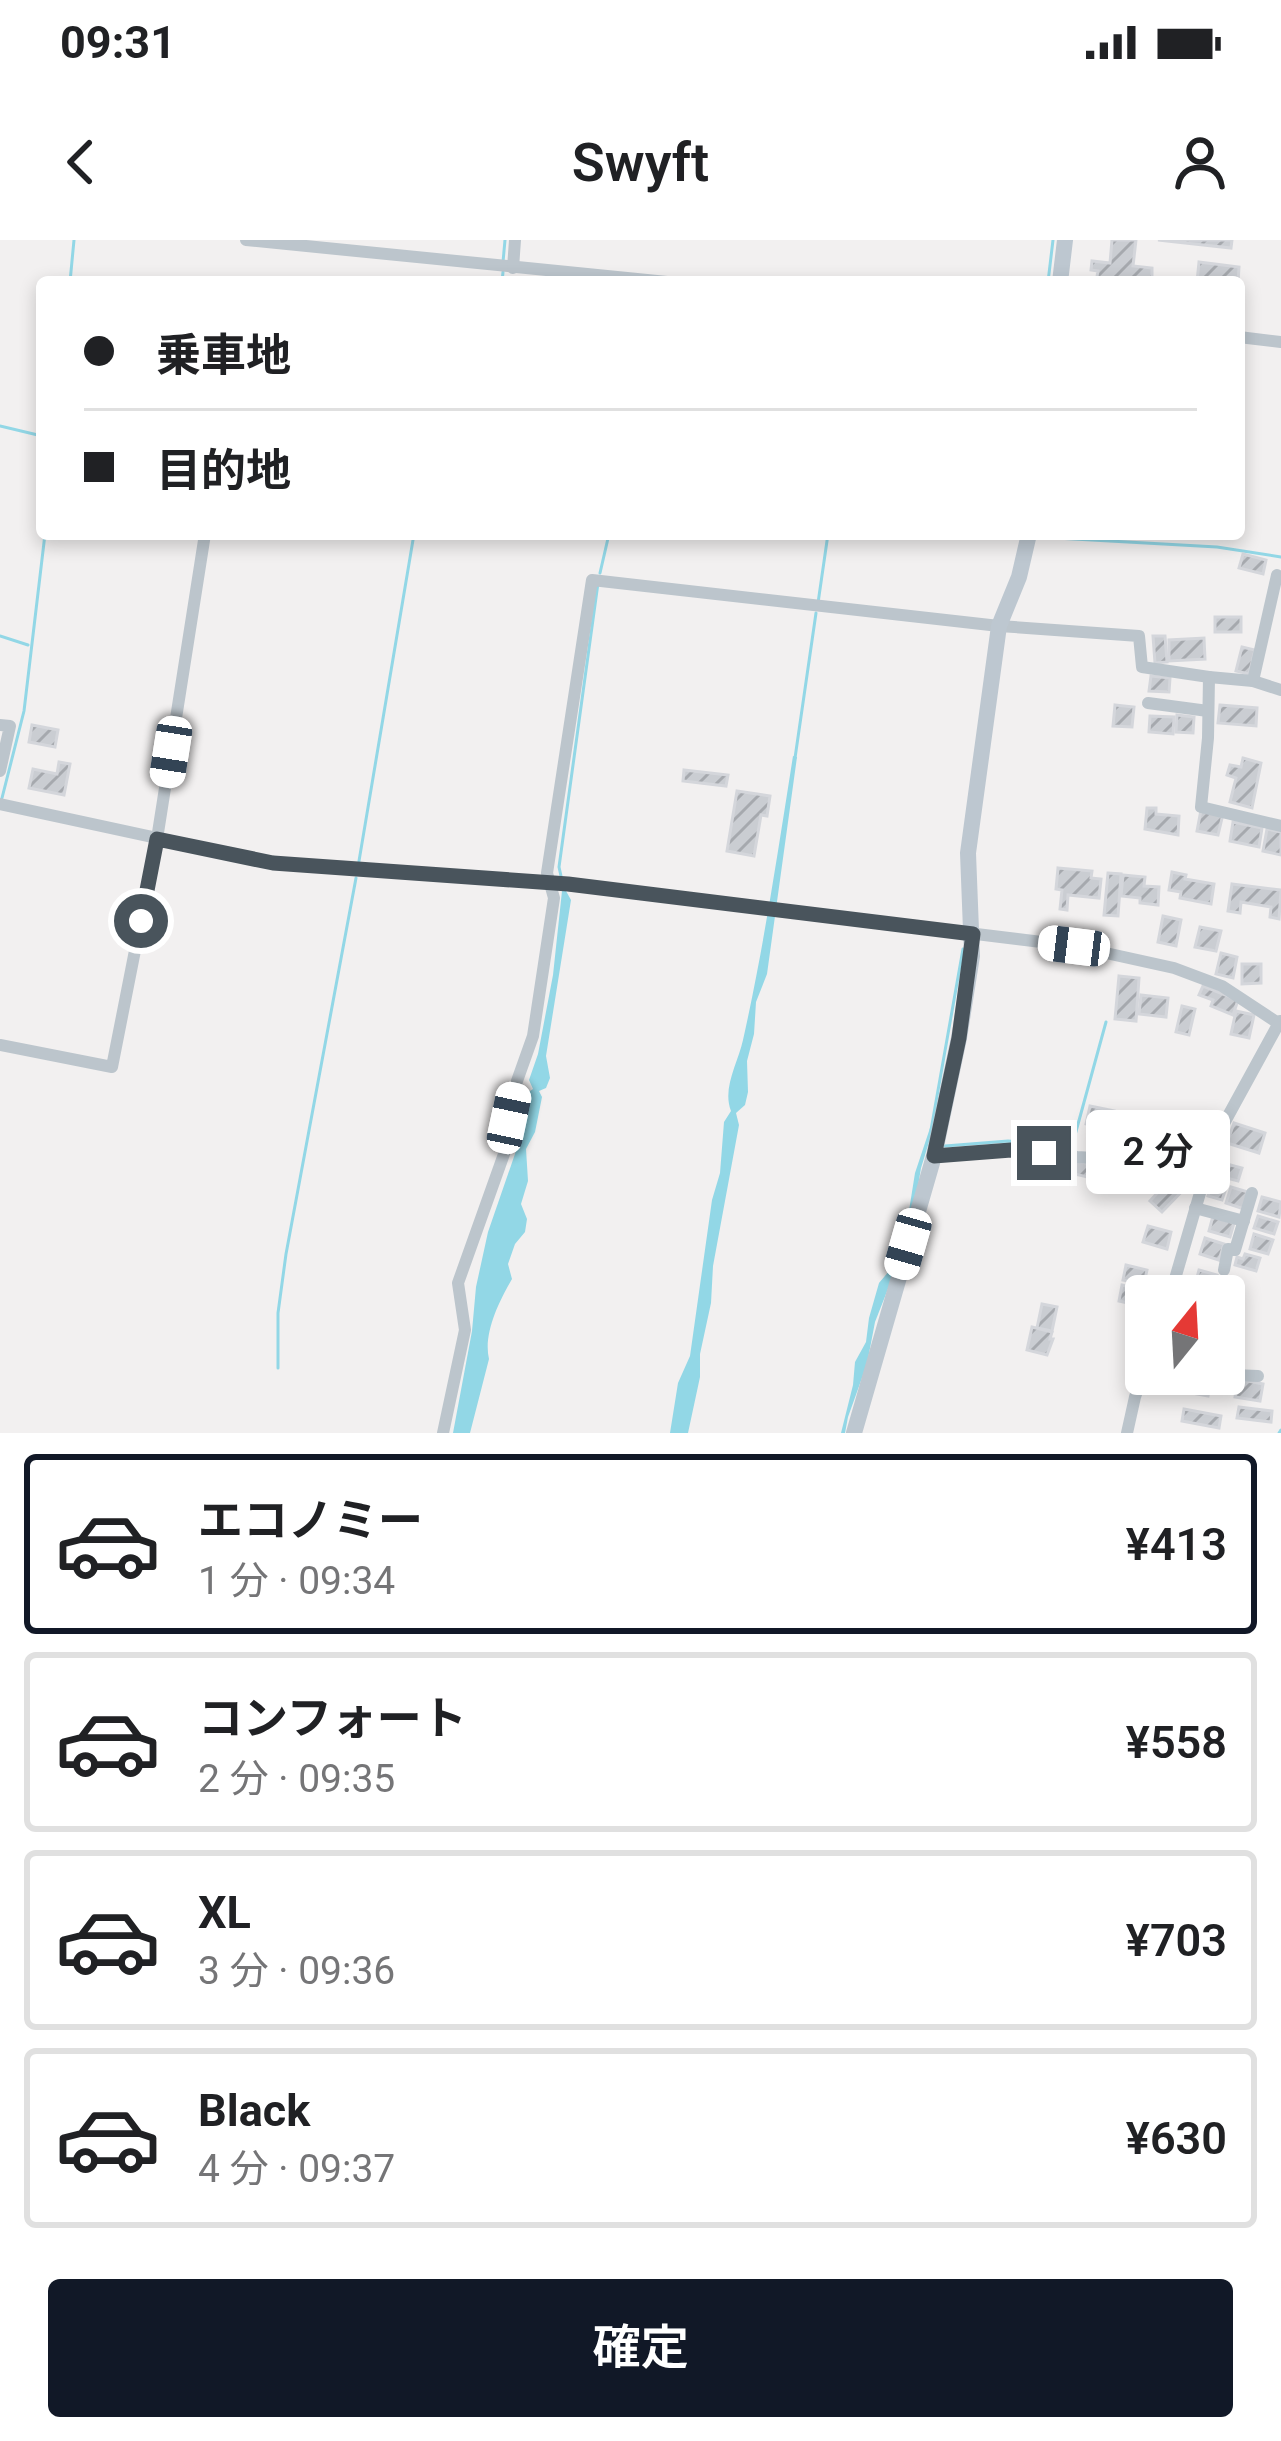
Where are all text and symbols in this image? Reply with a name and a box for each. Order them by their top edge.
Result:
text: 09:31 [60,16,176,69]
icon: back [48,129,114,195]
icon: person [1167,129,1233,195]
text: Swyft [572,131,709,194]
text: 乗車地 [156,329,291,382]
text: 目的地 [156,444,291,497]
car [148,714,194,790]
route start [114,894,168,948]
car [1036,924,1112,968]
car [484,1079,534,1157]
callout: 2 分 [1086,1111,1230,1195]
route end [1017,1126,1071,1180]
text: 2 分 [1123,1129,1193,1175]
car [881,1204,935,1284]
north arrow [1125,1275,1245,1395]
map controls [1125,1275,1245,1395]
icon: car [54,1490,162,1598]
text: エコノミー [198,1494,423,1547]
text: ¥413 [1126,1518,1227,1571]
text: 1 分 · 09:34 [198,1558,395,1604]
icon: car [54,1688,162,1796]
text: コンフォート [198,1692,467,1745]
text: ¥558 [1126,1716,1227,1769]
text: 2 分 · 09:35 [198,1756,395,1802]
icon: car [54,1886,162,1994]
text: XL [198,1886,251,1939]
text: ¥703 [1126,1914,1227,1967]
text: 3 分 · 09:36 [198,1948,395,1994]
icon: car [54,2084,162,2192]
text: Black [198,2084,310,2137]
text: ¥630 [1126,2112,1227,2165]
text: 4 分 · 09:37 [198,2146,395,2192]
button: 確定 [48,2279,1233,2417]

